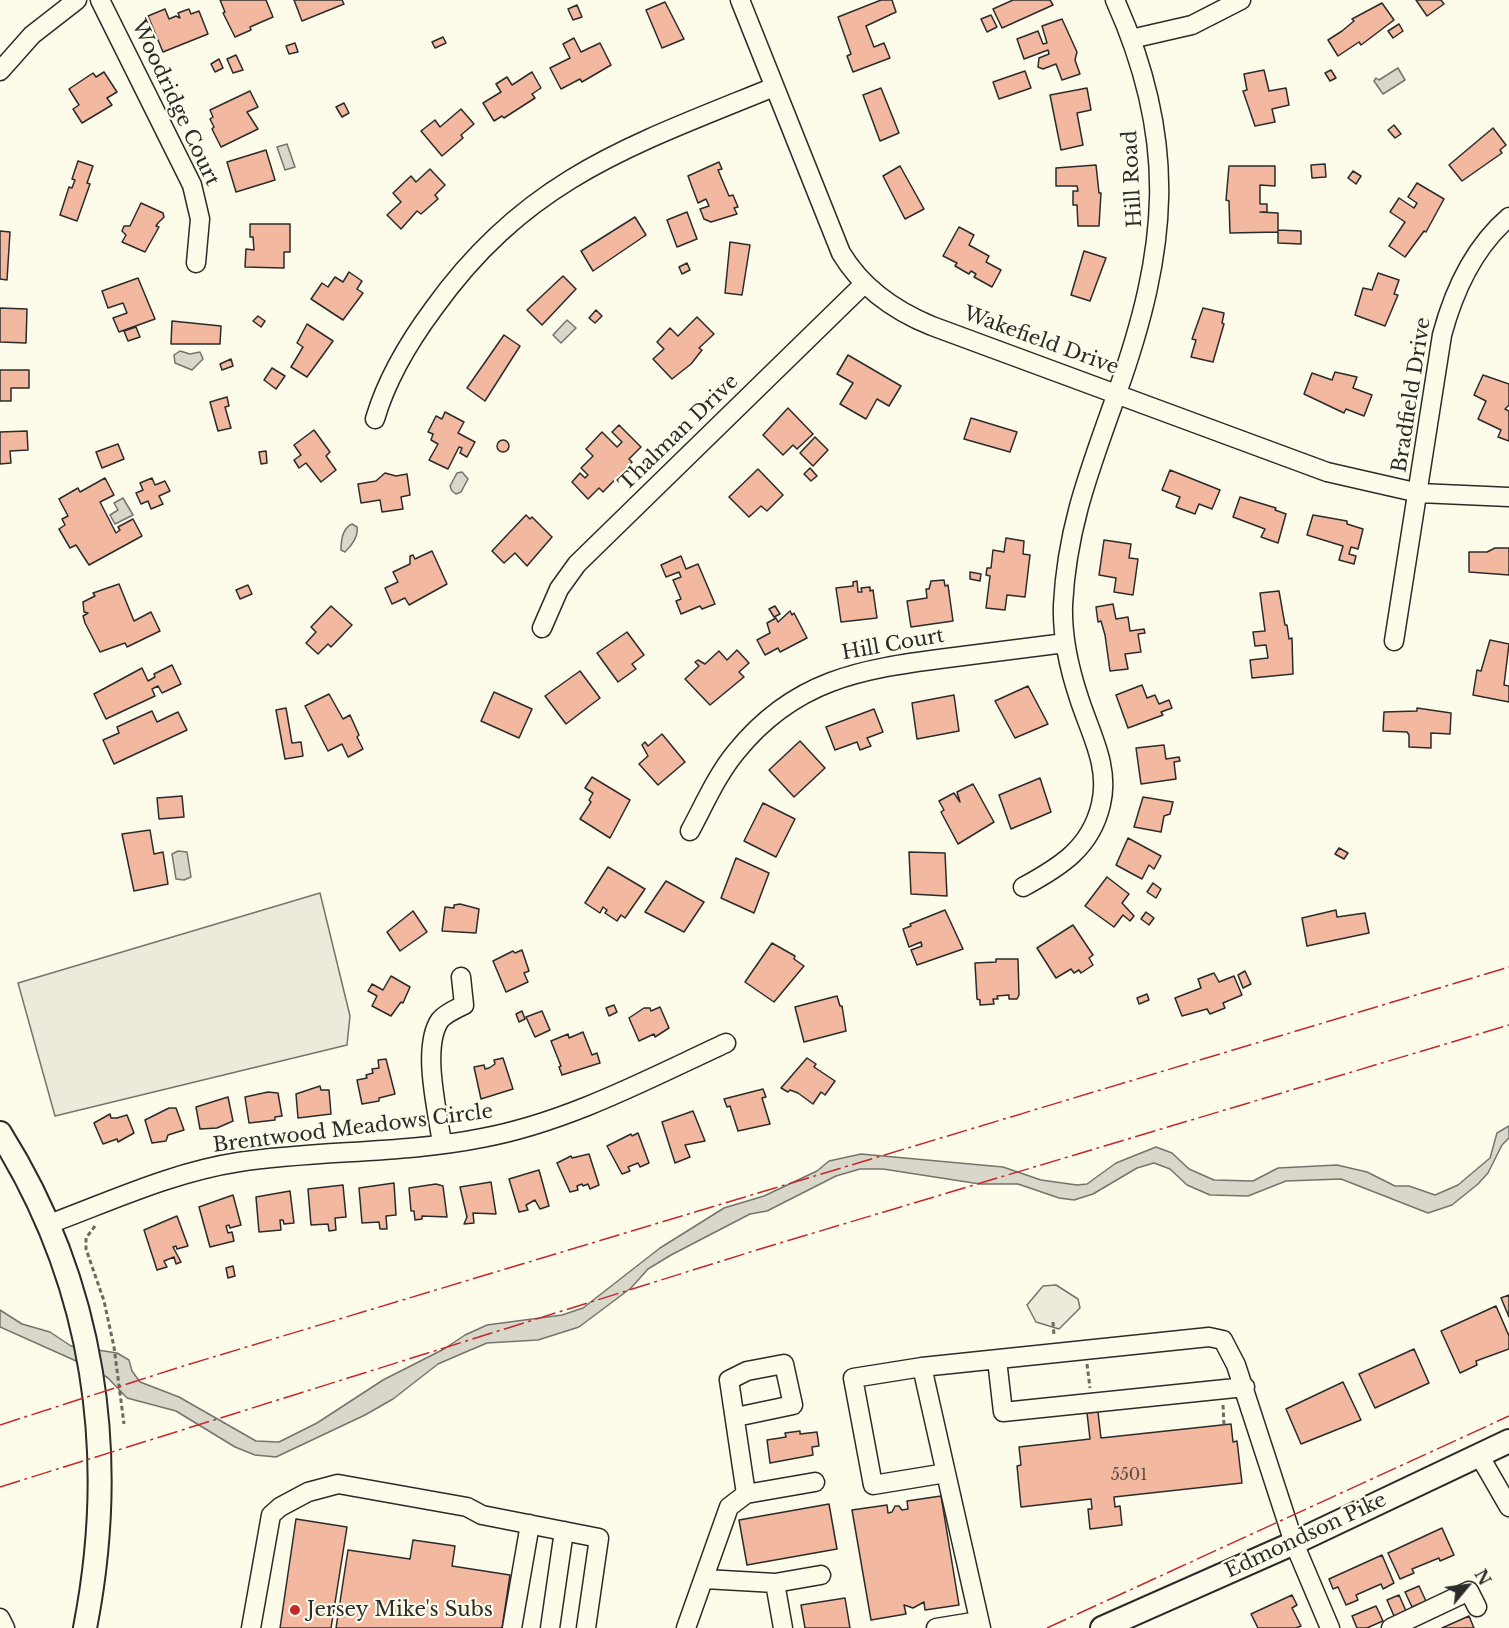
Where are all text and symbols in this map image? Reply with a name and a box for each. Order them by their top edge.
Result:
street label: Woodridge Court [126,16,224,190]
street label: Hill Road [1118,130,1148,228]
street label: Wakefield Drive [960,302,1122,380]
street label: Bradfield Drive [1388,316,1436,474]
street label: Thalman Drive [614,370,744,496]
street label: Hill Court [840,624,946,666]
street label: Brentwood Meadows Circle [212,1100,494,1158]
house number: 5501 [1111,1465,1147,1485]
street label: Edmondson Pike [1222,1488,1390,1584]
north arrow [1437,1556,1497,1616]
text: N [1470,1566,1495,1589]
place label: Jersey Mike's Subs [307,1598,493,1622]
marker: Jersey Mike's Subs [288,1603,302,1617]

